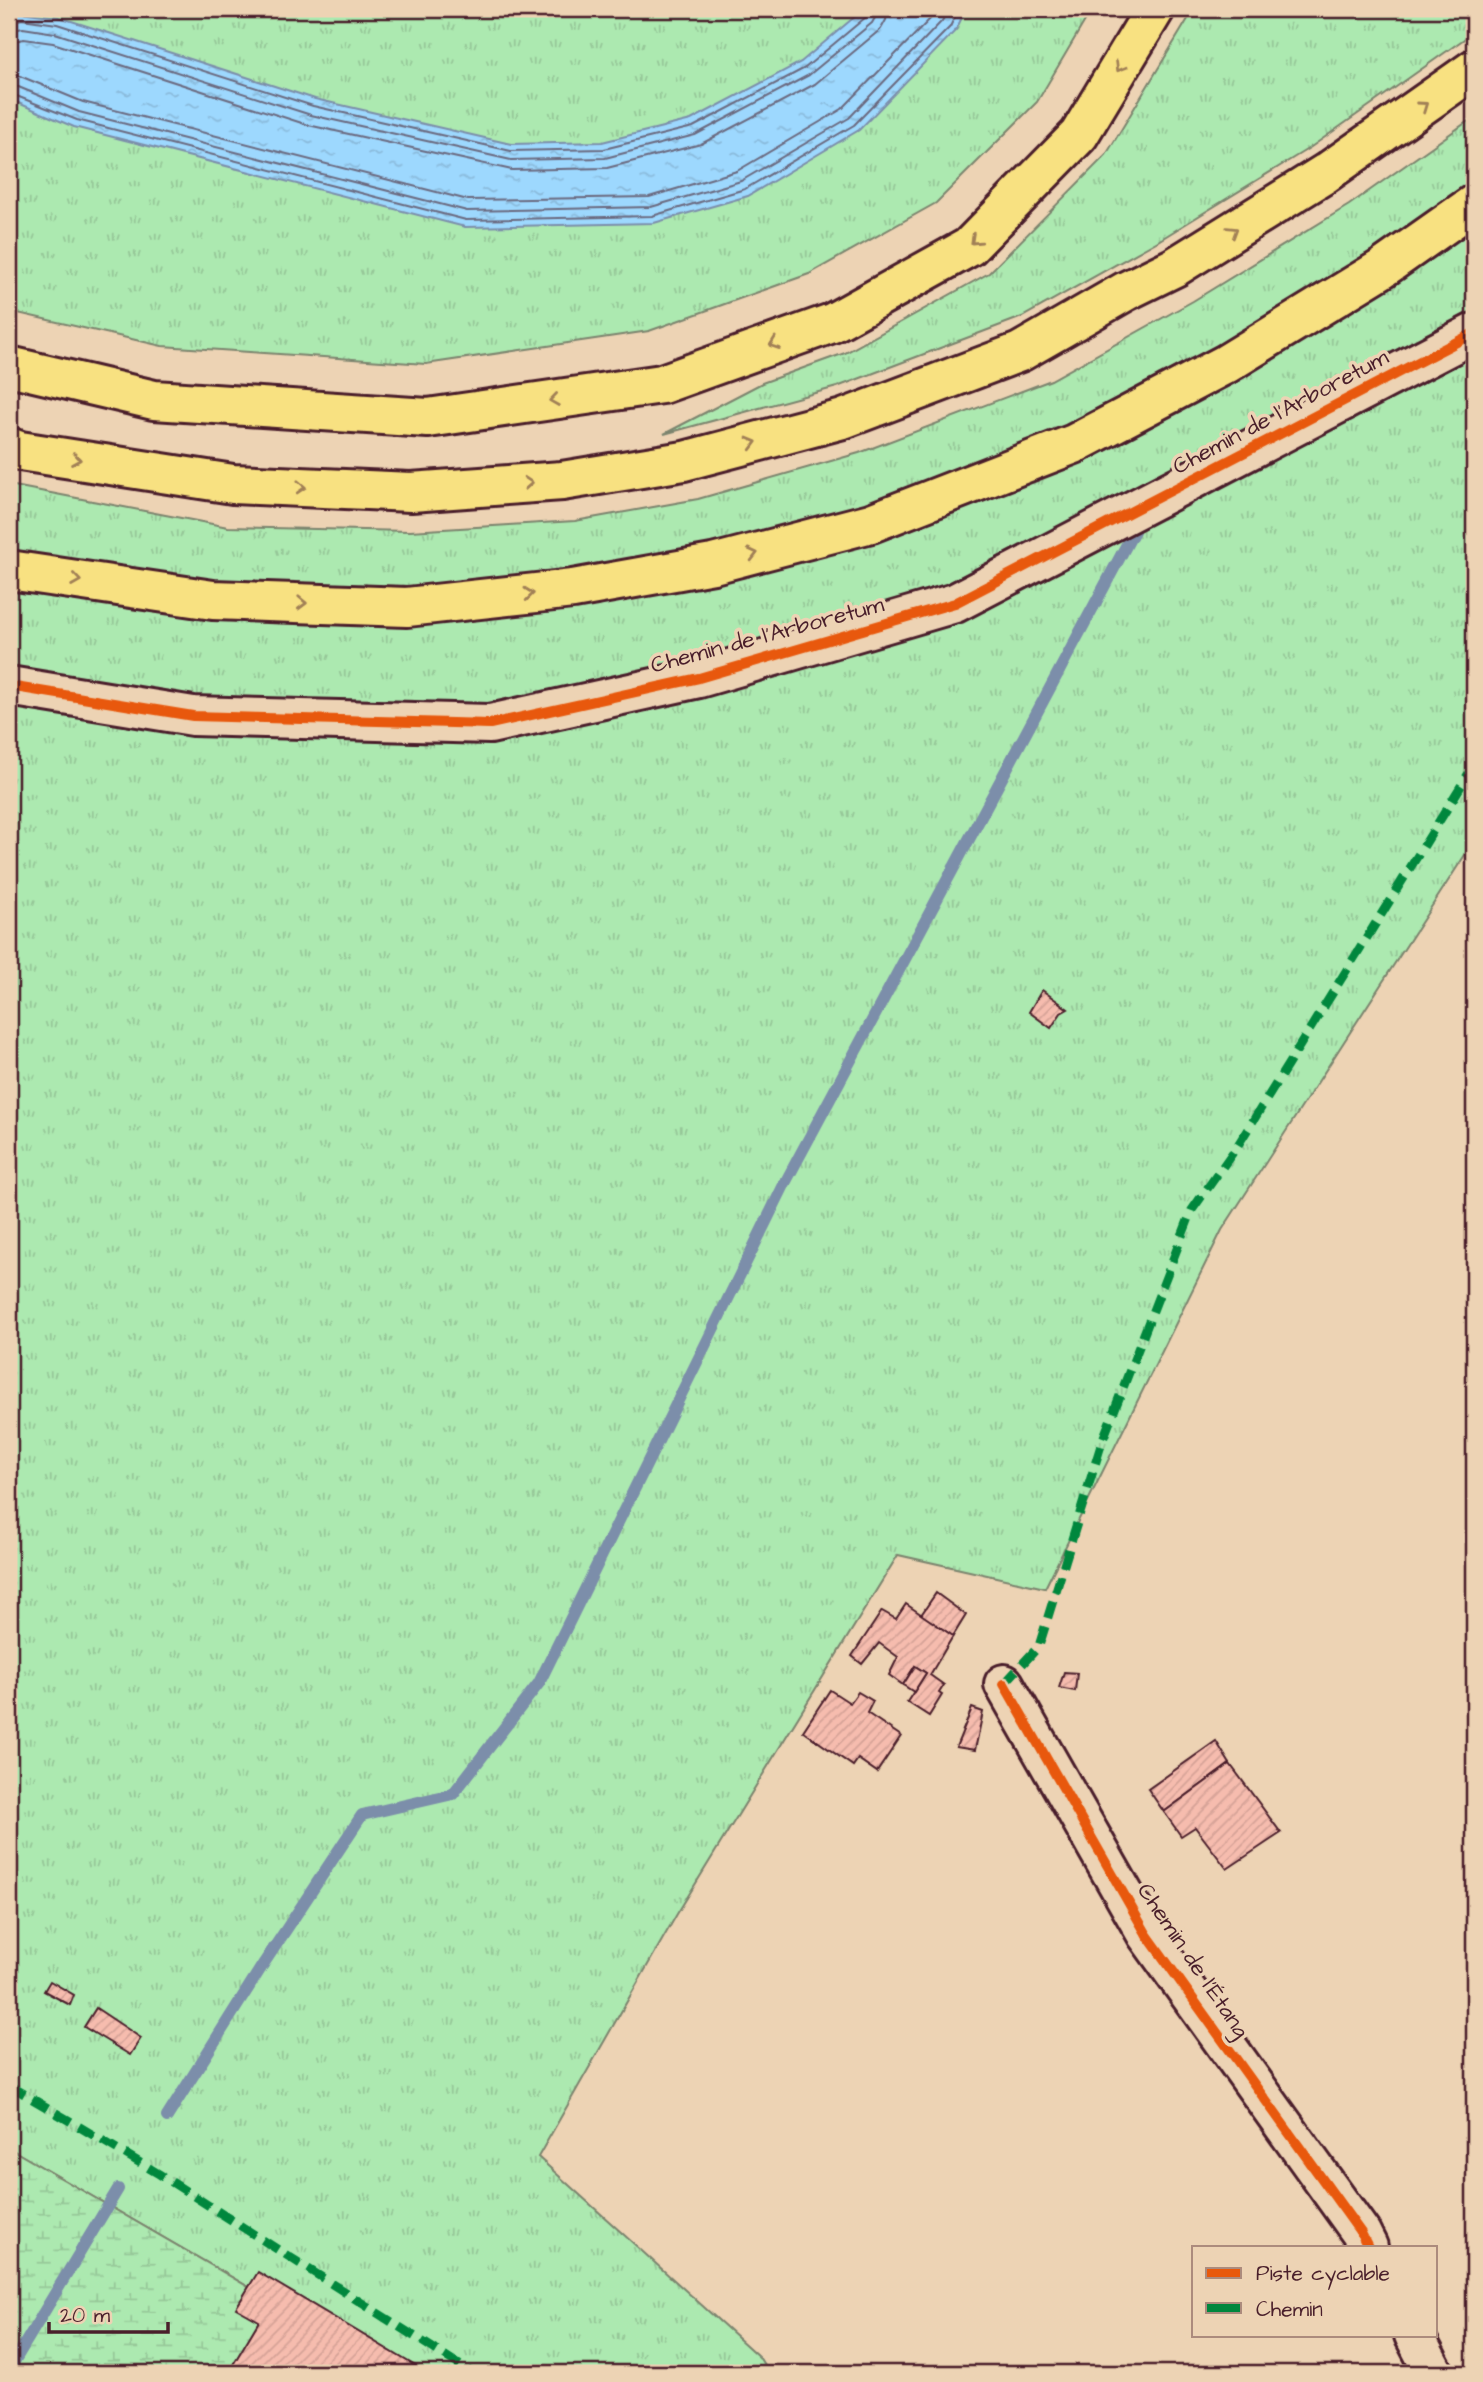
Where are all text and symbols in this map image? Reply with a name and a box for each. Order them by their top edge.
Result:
one-way arrow [1115,60,1128,73]
one-way arrow [1415,101,1428,114]
one-way arrow [1225,226,1238,239]
one-way arrow [970,232,983,245]
one-way arrow [768,336,780,350]
street label: Chemin de l'Arboretum [1167,341,1394,482]
one-way arrow [548,392,560,407]
one-way arrow [746,437,758,451]
one-way arrow [70,451,82,466]
one-way arrow [523,476,534,491]
one-way arrow [296,479,307,494]
one-way arrow [746,547,758,562]
one-way arrow [70,572,82,587]
one-way arrow [524,587,535,602]
street label: Chemin de l'Arboretum [647,588,888,682]
one-way arrow [297,596,308,611]
street label: Chemin de l'Étang [1128,1877,1257,2045]
legend [1192,2246,1438,2336]
text: Piste cyclable [1256,2259,1390,2290]
scale bar [49,2291,168,2335]
text: Chemin [1256,2295,1323,2324]
text: 20 m [60,2301,111,2330]

